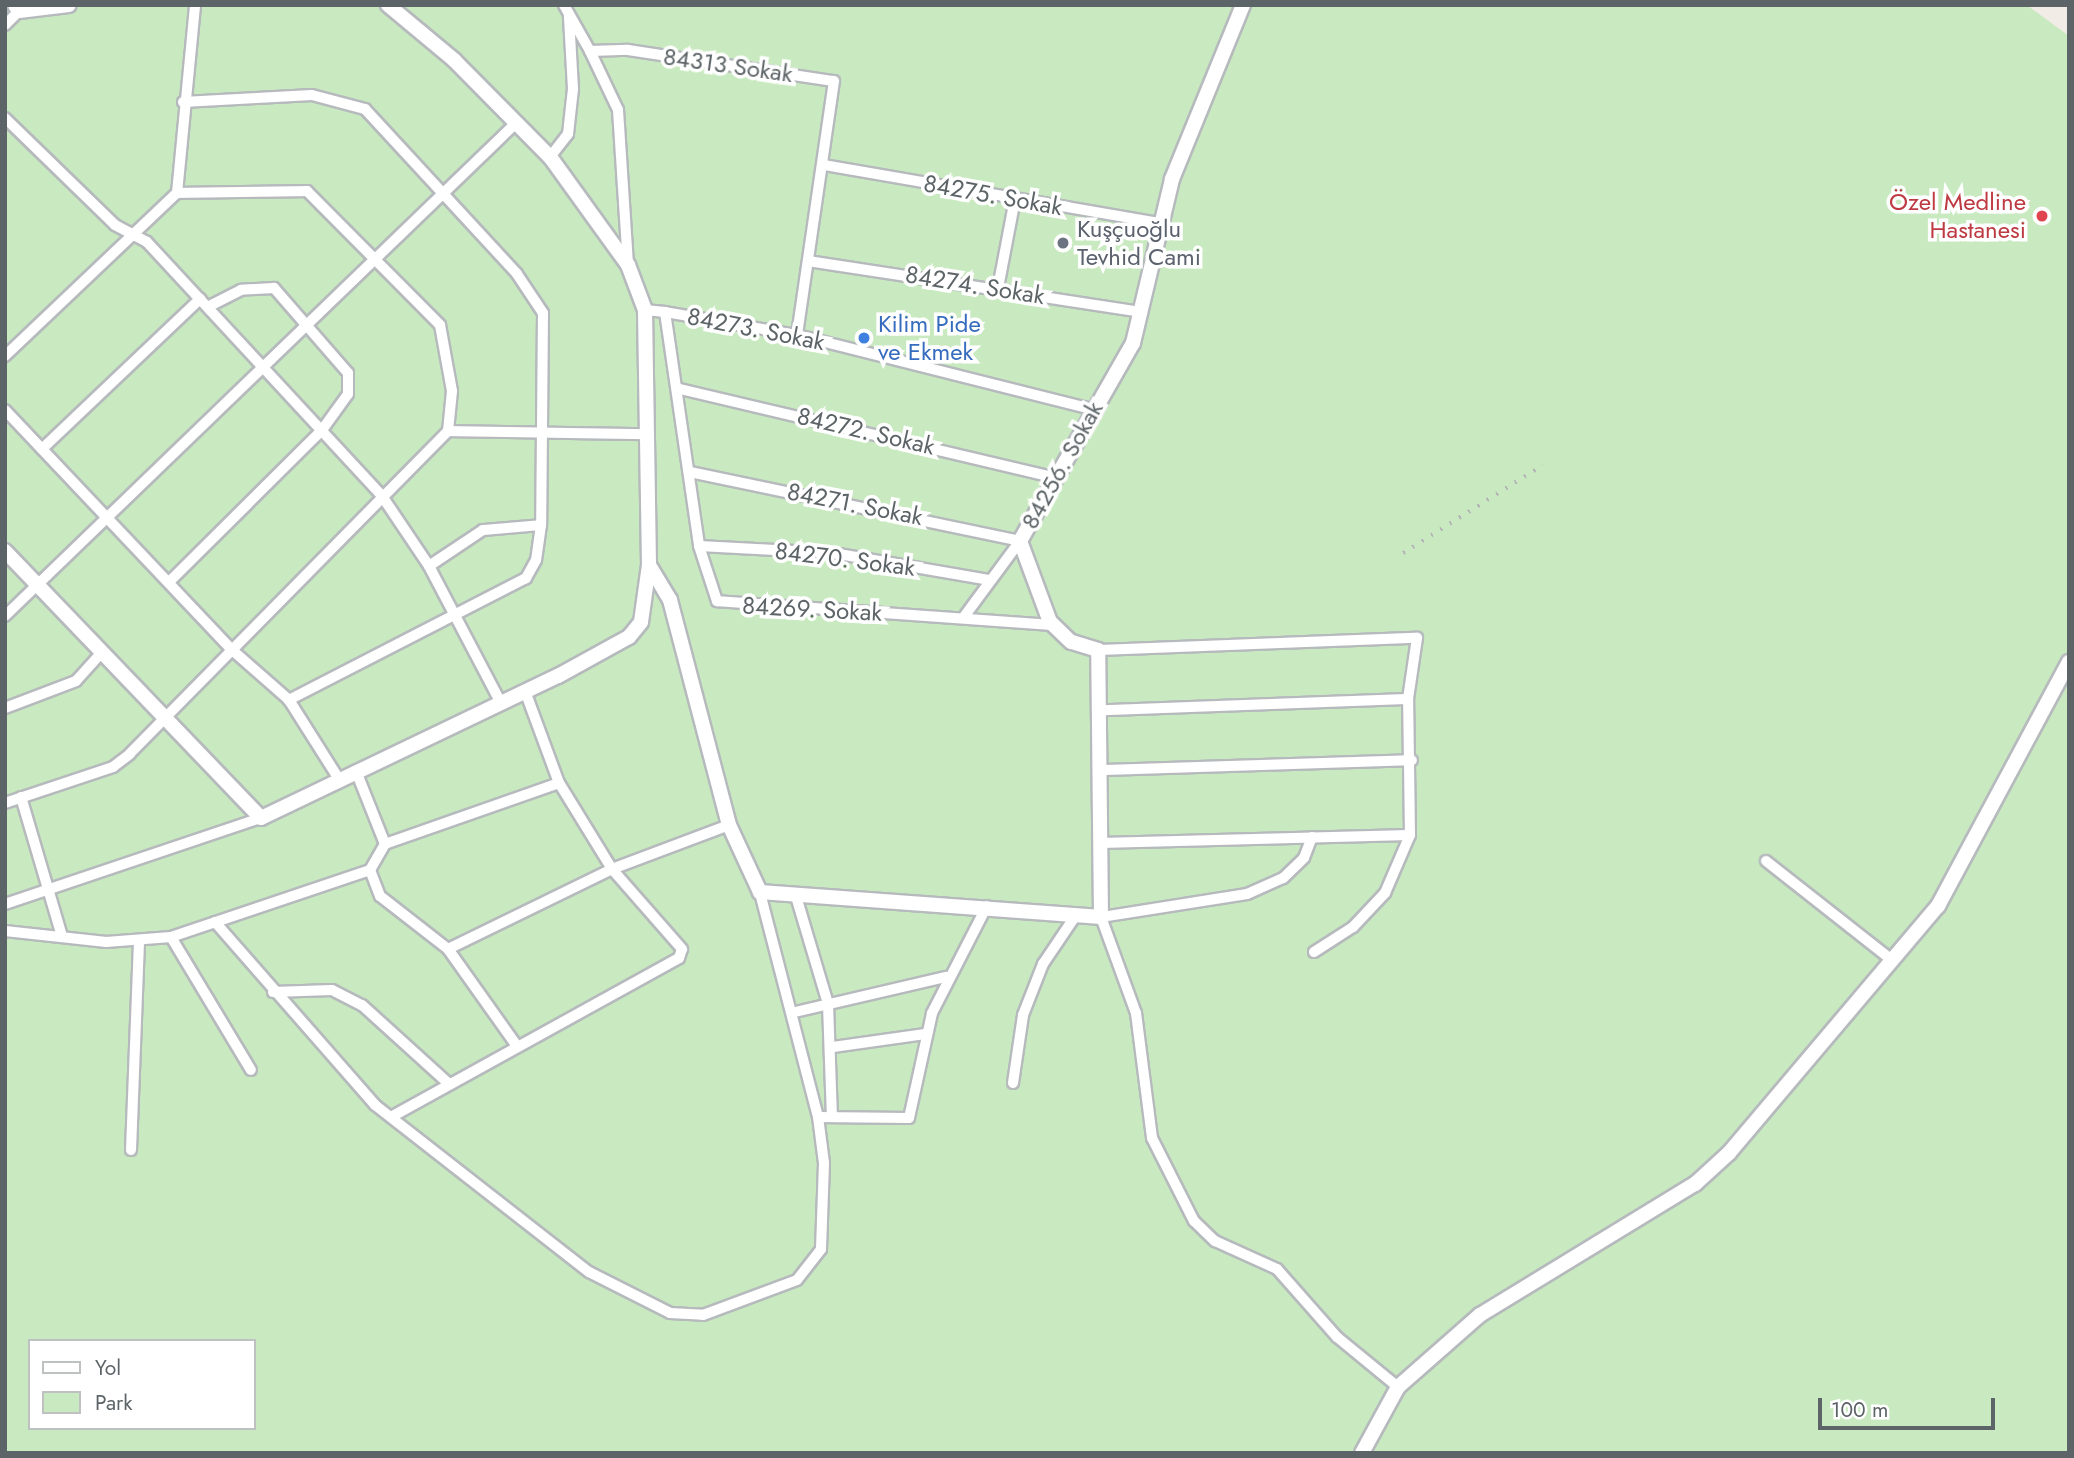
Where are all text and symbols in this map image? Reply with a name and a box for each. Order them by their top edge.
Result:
street label: 84313 Sokak [662,42,794,88]
street label: 84275. Sokak [921,169,1065,221]
place label: Özel Medline Hastanesi [1889,188,2026,244]
marker: Özel Medline Hastanesi [2032,206,2052,226]
place label: Kuşçuoğlu Tevhid Cami [1077,215,1201,271]
marker: Kuşçuoğlu Tevhid Cami [1055,235,1071,251]
street label: 84274. Sokak [903,260,1047,310]
street label: 84273. Sokak [685,302,827,356]
place label: Kilim Pide ve Ekmek [878,310,981,366]
marker: Kilim Pide ve Ekmek [856,330,872,346]
street label: 84256. Sokak [1015,396,1109,534]
street label: 84272. Sokak [794,401,938,461]
street label: 84271. Sokak [785,477,925,531]
street label: 84270. Sokak [773,536,917,582]
street label: 84269. Sokak [741,591,883,627]
legend [28,1339,256,1430]
text: Yol [95,1353,121,1383]
scale bar [1822,1384,1999,1428]
text: Park [95,1388,132,1418]
text: 100 m [1831,1395,1888,1425]

